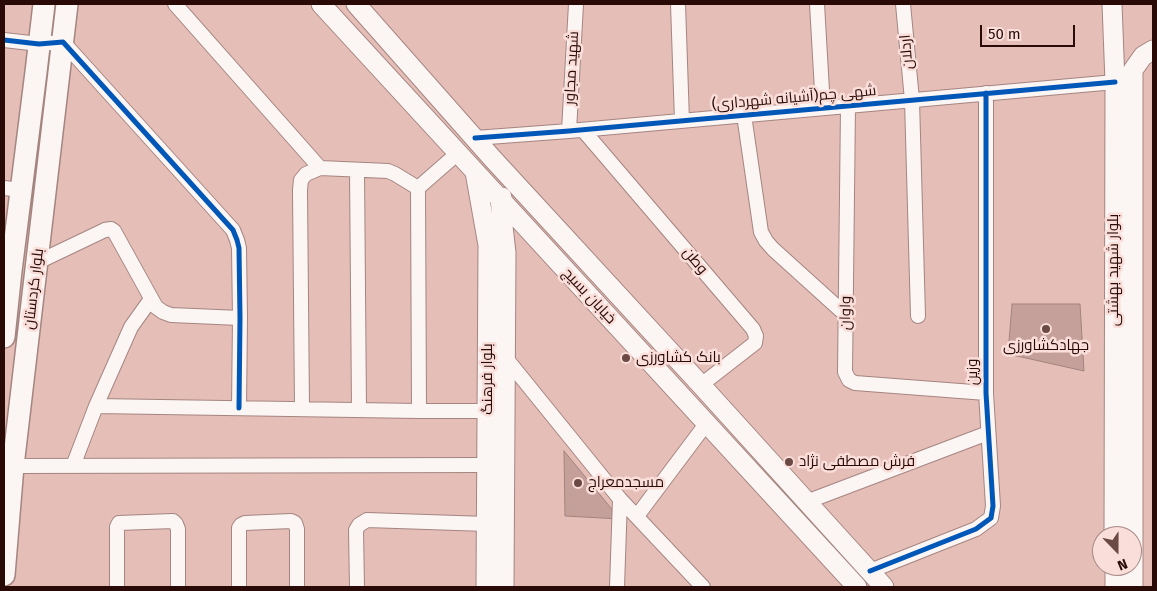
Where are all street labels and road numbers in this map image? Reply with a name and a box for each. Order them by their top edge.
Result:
street label: شهید مجاور [561,31,583,105]
street label: اردلان [897,34,917,70]
street label: شهی چم(آشیانه شهرداری) [711,82,877,114]
street label: بلوار شهید بهشتی [1105,214,1123,326]
street label: وطن [679,244,711,278]
street label: بلوار کردستان [20,247,48,331]
street label: خیابان بسیج [558,264,620,328]
street label: واوان [837,296,855,330]
street label: بلوار فرهنگ [479,343,497,415]
street label: وزین [964,359,982,385]

